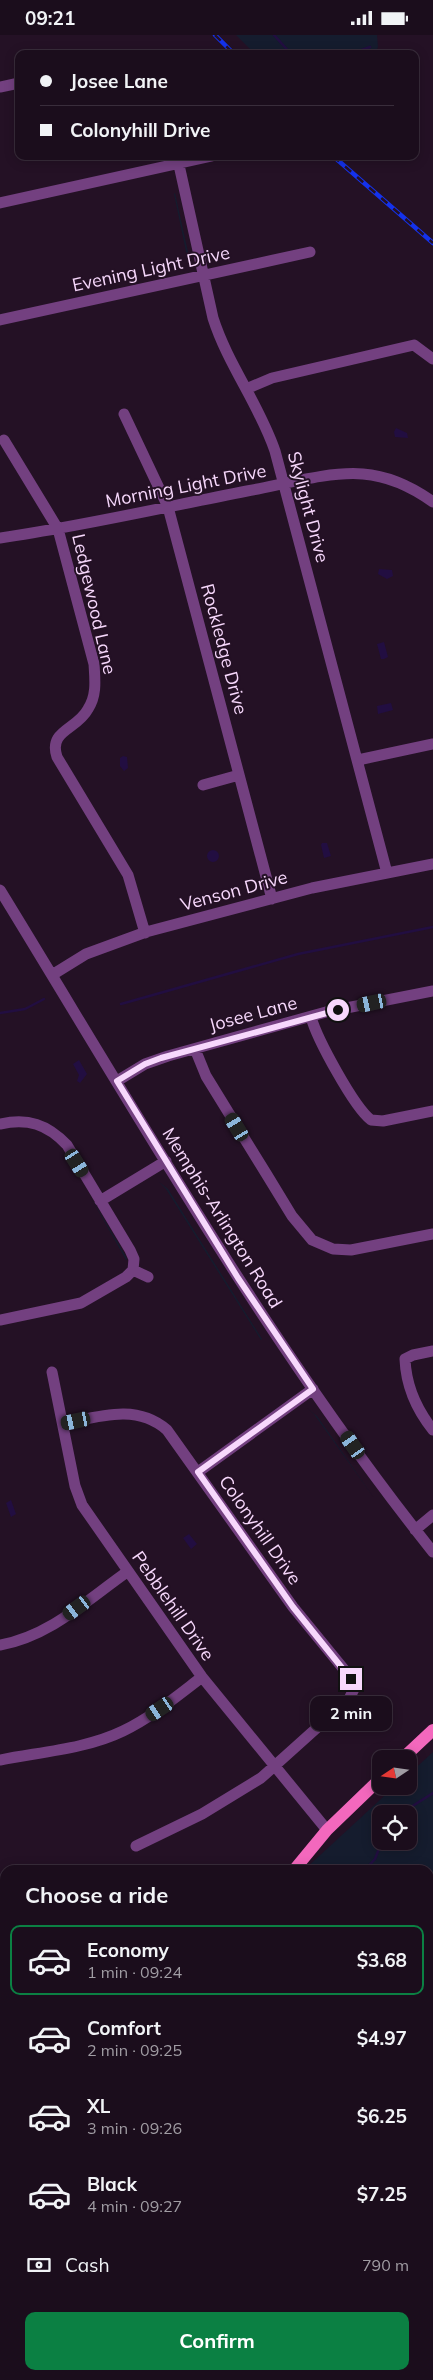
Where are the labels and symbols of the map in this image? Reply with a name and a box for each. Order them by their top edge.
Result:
street label: Evening Light Drive [70,241,232,296]
street label: Skylight Drive [283,449,334,565]
street label: Morning Light Drive [104,459,268,512]
street label: Ledgewood Lane [67,531,122,676]
street label: Rockledge Drive [196,581,253,717]
street label: Venson Drive [178,865,290,916]
street label: Josee Lane [206,991,299,1036]
car [355,993,388,1013]
route start [327,999,349,1021]
car [222,1110,251,1144]
street label: Memphis-Arlington Road [157,1123,287,1312]
car [62,1146,91,1180]
car [59,1411,92,1431]
car [338,1428,367,1462]
street label: Colonyhill Drive [214,1471,307,1589]
street label: Pebblehill Drive [127,1547,220,1665]
car [60,1593,93,1623]
route end [340,1668,362,1690]
car [143,1694,176,1724]
callout: 2 min [310,1697,392,1731]
north arrow [372,1750,418,1795]

